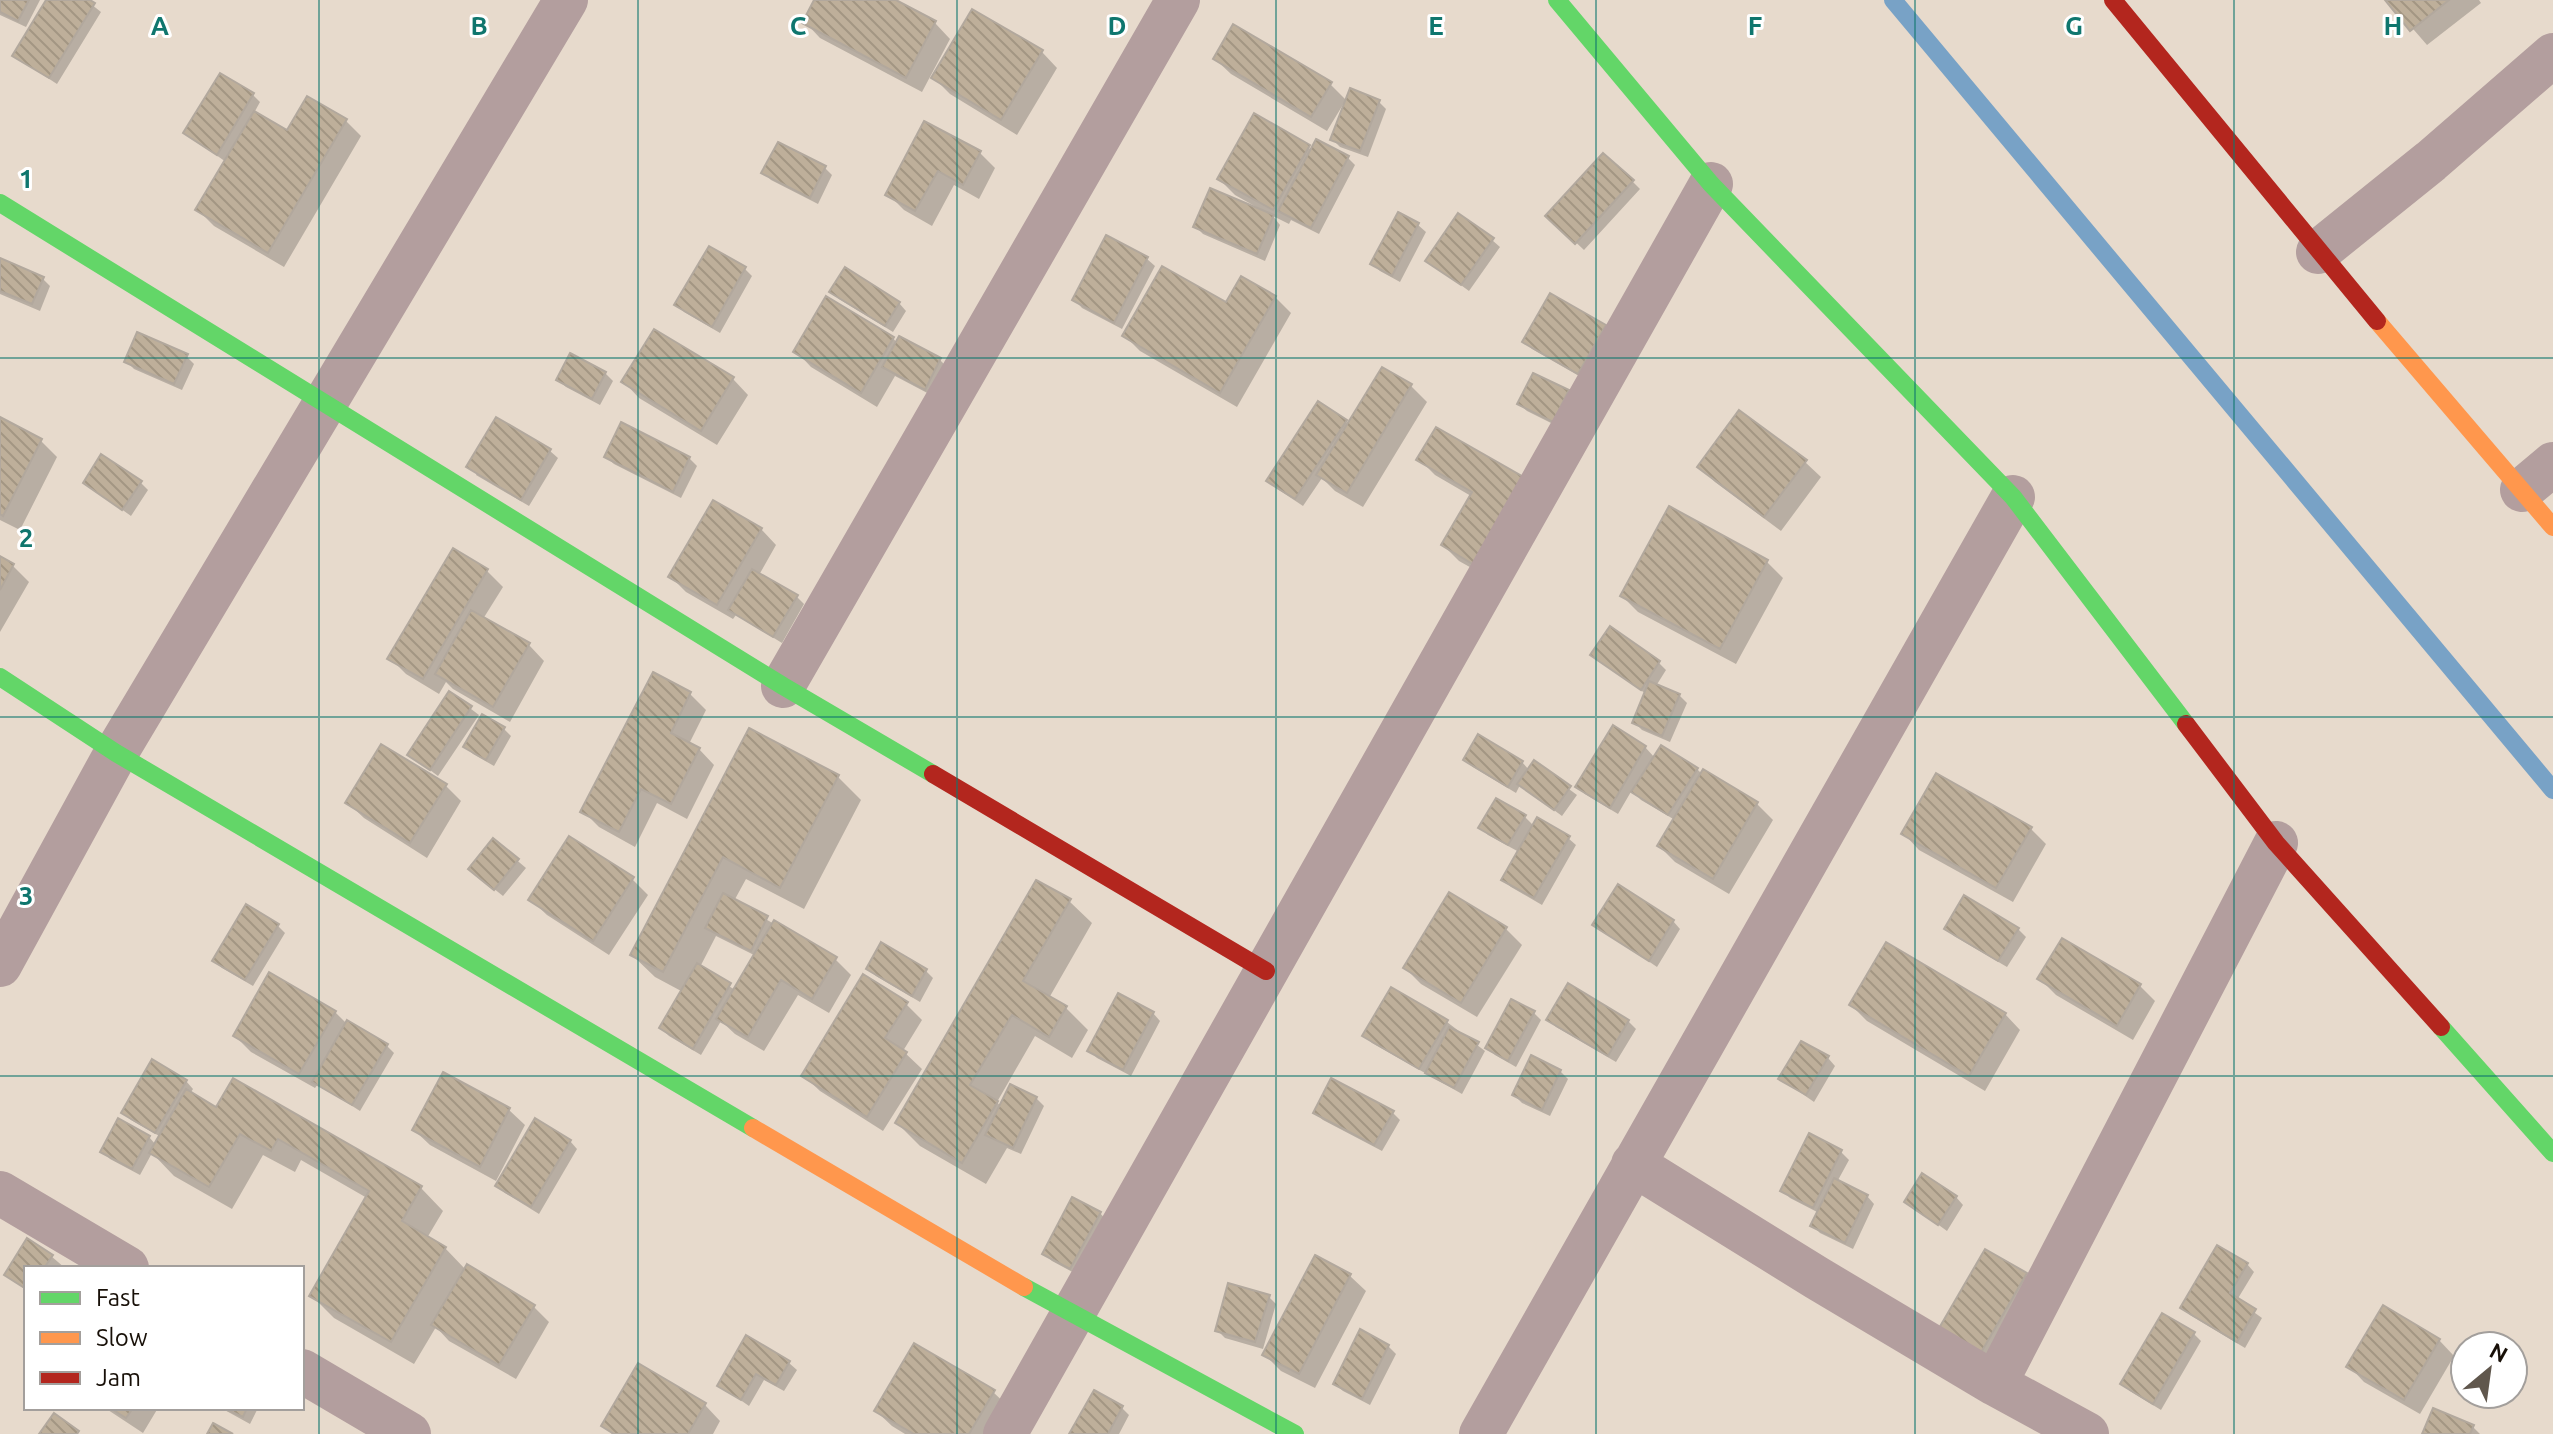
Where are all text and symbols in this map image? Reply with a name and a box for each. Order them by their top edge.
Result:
text: A [151,11,170,40]
text: B [470,11,488,40]
text: C [790,11,807,40]
text: D [1108,11,1126,40]
text: E [1428,11,1444,40]
text: F [1748,11,1762,40]
text: G [2065,11,2083,40]
text: H [2384,11,2402,40]
text: 1 [19,164,33,193]
text: 2 [19,523,33,552]
text: 3 [19,881,33,910]
legend [24,1266,304,1410]
text: Fast [96,1284,140,1311]
text: Slow [96,1324,148,1351]
north arrow [2449,1330,2529,1410]
text: N [2486,1337,2512,1367]
text: Jam [96,1364,141,1391]

